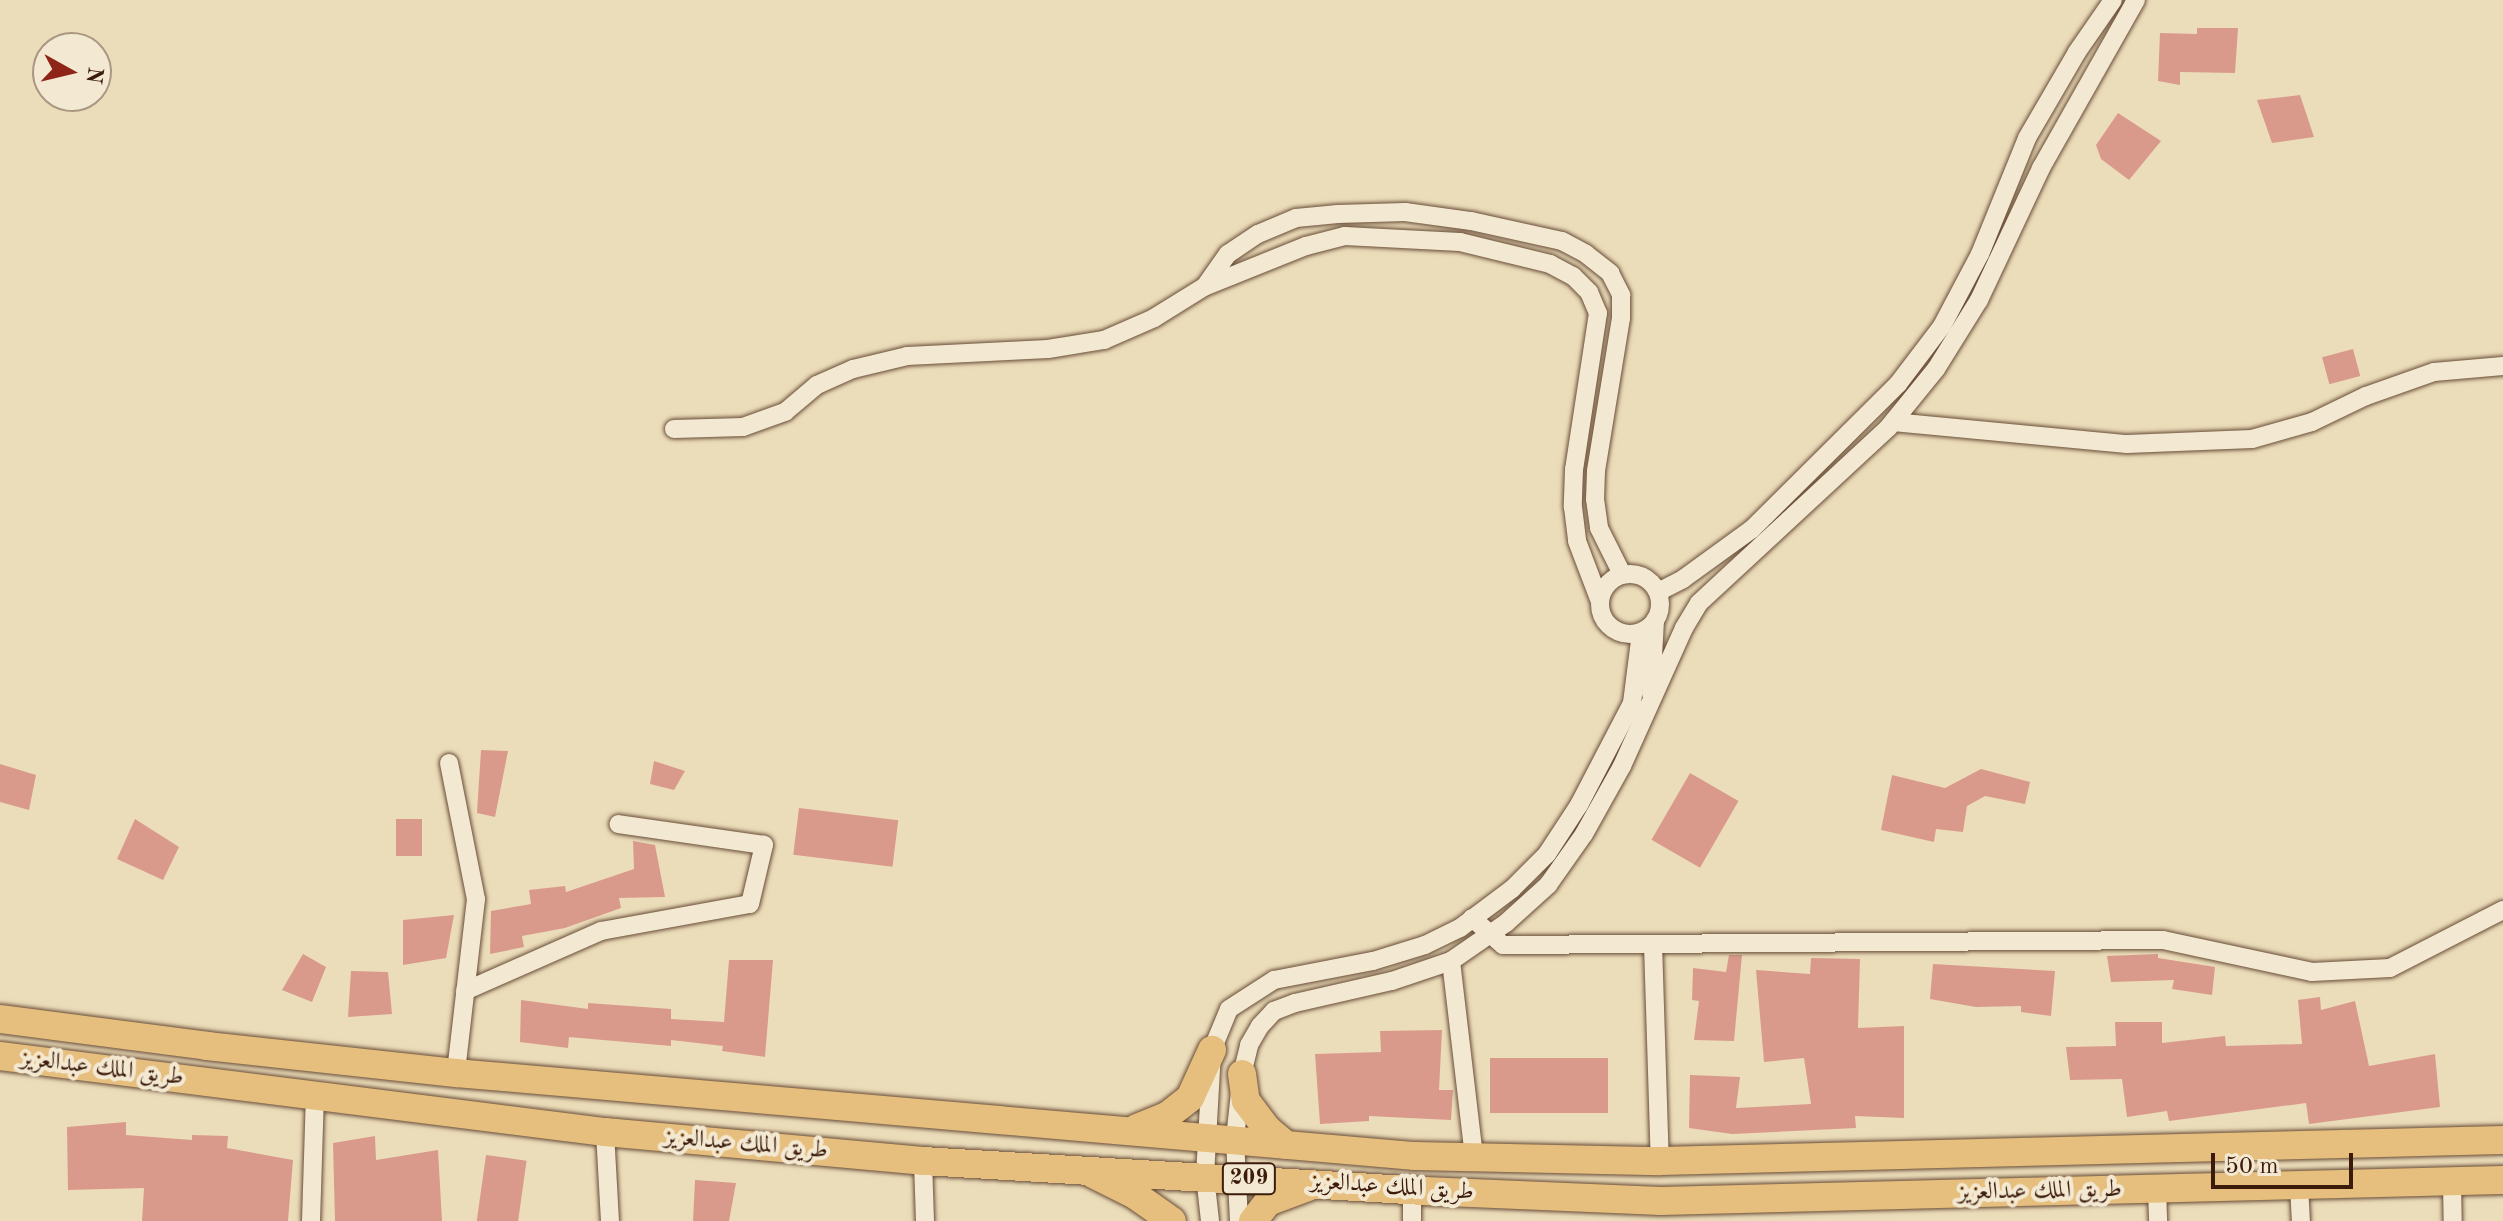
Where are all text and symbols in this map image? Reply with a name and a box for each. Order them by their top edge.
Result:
north arrow [32,32,112,112]
text: N [82,65,106,85]
street label: طريق الملك عبدالعزيز [19,1045,185,1093]
street label: طريق الملك عبدالعزيز [663,1124,829,1166]
scale bar [2215,1137,2357,1187]
text: 50 m [2225,1155,2279,1179]
road number: 209 [1221,1161,1277,1197]
street label: طريق الملك عبدالعزيز [1309,1168,1475,1208]
street label: طريق الملك عبدالعزيز [1958,1176,2122,1208]

